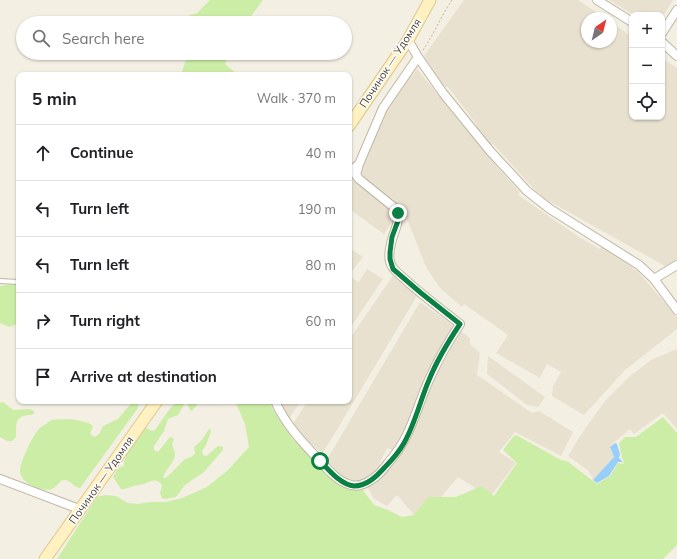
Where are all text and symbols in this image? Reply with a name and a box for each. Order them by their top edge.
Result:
north arrow [581,12,617,48]
map controls [629,12,665,120]
button: + [629,12,665,48]
search box [16,16,352,60]
street label: Починок — Удомля [356,16,424,110]
icon: search [30,27,52,49]
text: Search here [62,29,144,48]
button: − [629,48,665,84]
button: locate [629,84,665,120]
text: 5 min [32,88,77,109]
text: Walk · 370 m [257,90,336,106]
icon: ahead [32,142,54,164]
text: Continue [70,143,133,162]
text: 40 m [306,145,336,161]
icon: left [32,198,54,220]
text: Turn left [70,199,129,218]
text: 190 m [298,201,336,217]
route end [389,204,407,222]
icon: left [32,254,54,276]
text: Turn left [70,255,129,274]
text: 80 m [306,257,336,273]
icon: right [32,310,54,332]
text: Turn right [70,311,140,330]
text: 60 m [306,313,336,329]
icon: arrive [32,366,54,388]
text: Arrive at destination [70,367,217,386]
street label: Починок — Удомля [66,434,136,526]
route start [311,452,329,470]

